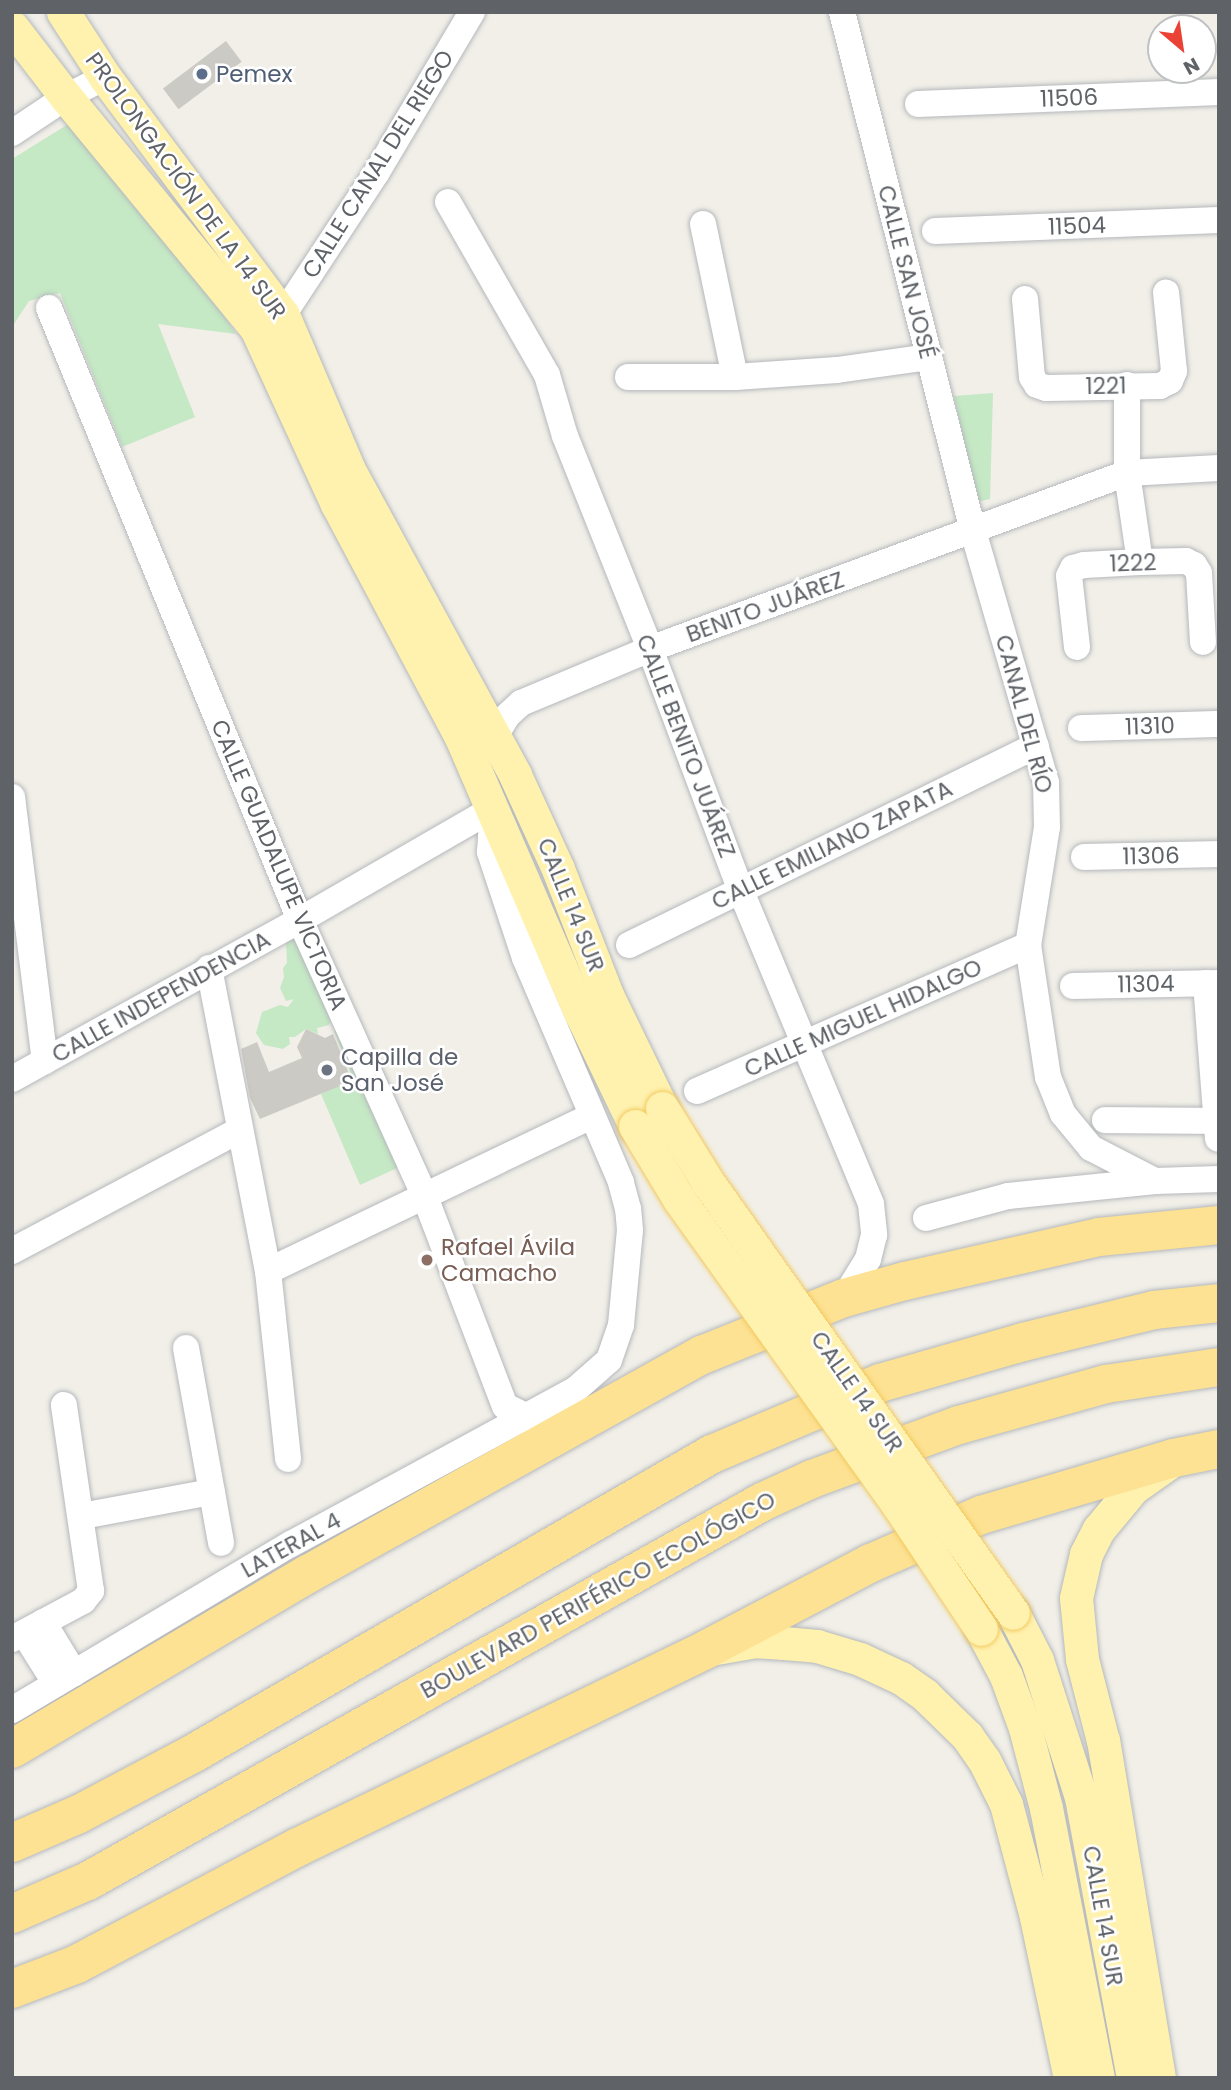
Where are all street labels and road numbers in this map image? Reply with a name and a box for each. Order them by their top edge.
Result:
street label: CALLE CANAL DEL RIEGO [296,45,460,283]
street label: PROLONGACIÓN DE LA 14 SUR [80,47,292,325]
street label: 11506 [1039,83,1099,113]
street label: CALLE SAN JOSÉ [872,182,942,362]
street label: 11504 [1047,211,1107,241]
street label: 1221 [1085,372,1127,400]
street label: 1222 [1109,548,1157,578]
street label: BENITO JUÁREZ [682,566,848,648]
street label: CALLE BENITO JUÁREZ [631,630,741,862]
street label: CANAL DEL RÍO [990,632,1058,796]
street label: 11310 [1124,711,1176,741]
street label: CALLE GUADALUPE VICTORIA [205,716,353,1014]
street label: CALLE EMILIANO ZAPATA [707,775,957,915]
street label: CALLE 14 SUR [532,834,610,976]
street label: 11306 [1122,842,1180,870]
street label: CALLE INDEPENDENCIA [47,925,275,1069]
street label: CALLE MIGUEL HIDALGO [740,953,986,1083]
street label: 11304 [1117,970,1175,998]
street label: CALLE 14 SUR [805,1326,909,1458]
street label: BOULEVARD PERIFÉRICO ECOLÓGICO [416,1486,780,1704]
street label: LATERAL 4 [236,1506,346,1584]
street label: CALLE 14 SUR [1077,1844,1129,1988]

